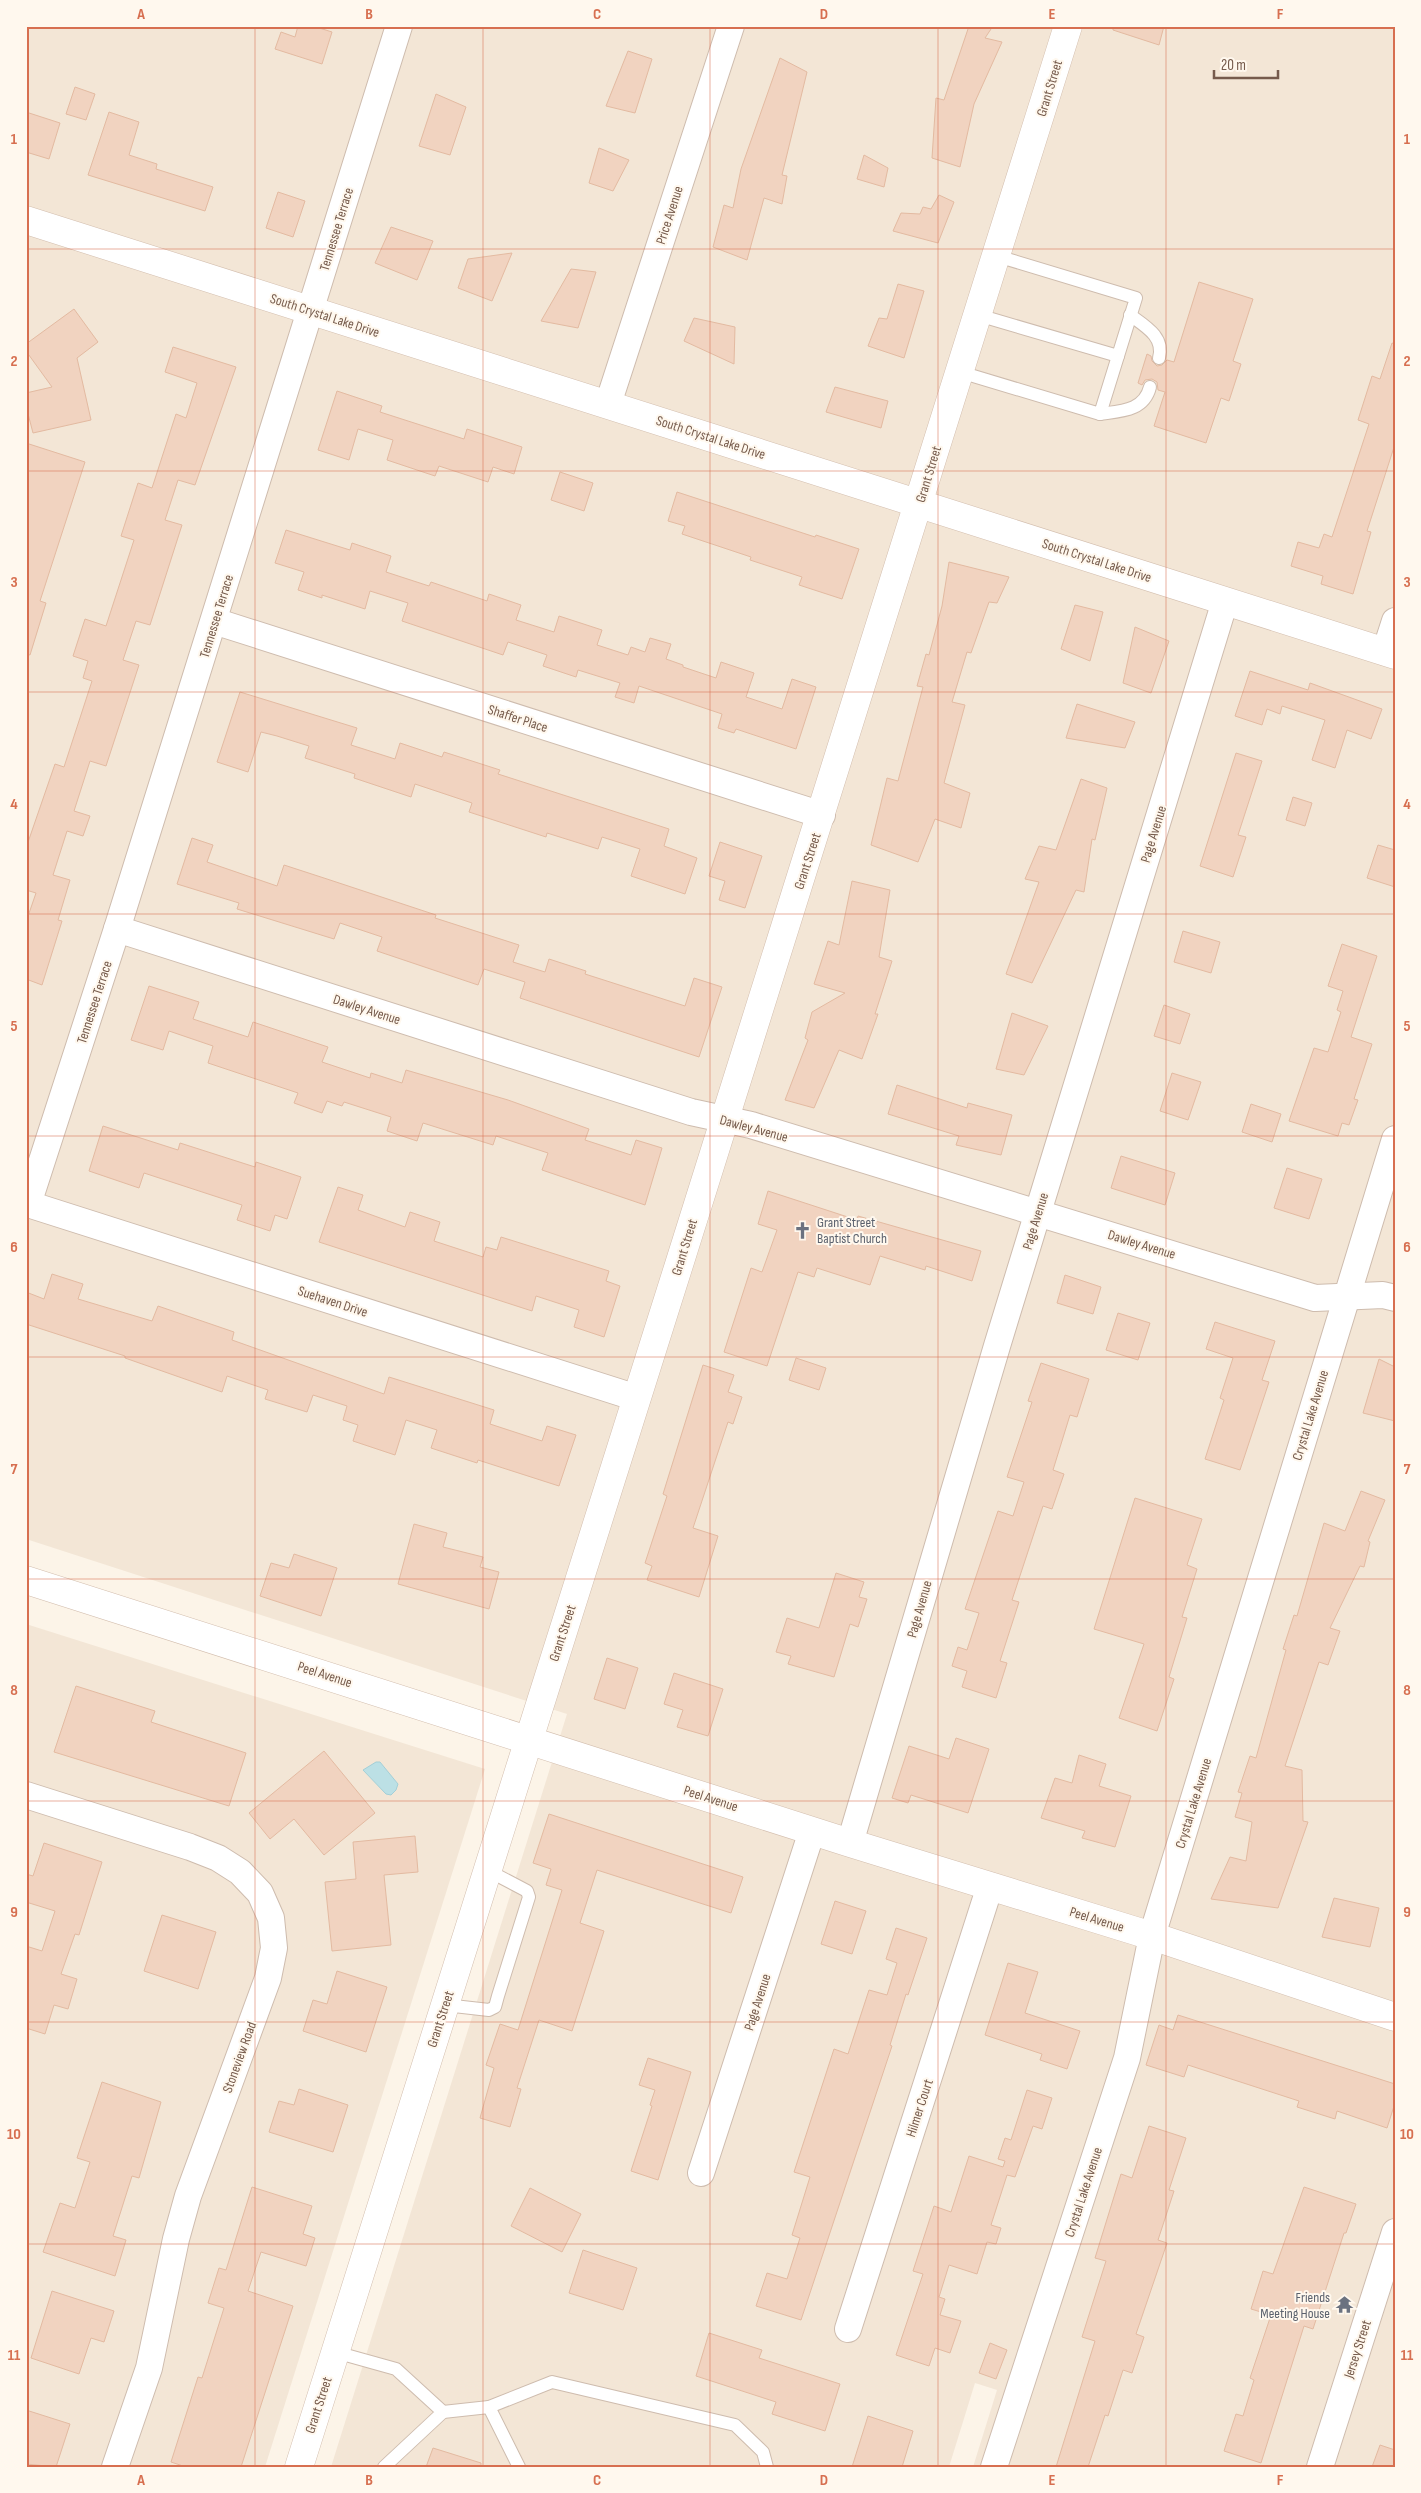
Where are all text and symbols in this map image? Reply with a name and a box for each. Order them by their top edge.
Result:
text: A [136,5,145,24]
text: B [365,5,373,24]
text: C [593,5,601,24]
text: D [820,5,828,24]
text: E [1049,5,1056,24]
text: F [1277,5,1284,24]
scale bar [1214,48,1277,80]
text: 20 m [1221,56,1246,75]
street label: Grant Street [1033,58,1066,119]
text: 1 [11,130,18,149]
text: 1 [1404,130,1411,149]
street label: Price Avenue [652,184,687,246]
street label: Tennessee Terrace [316,185,357,273]
street label: South Crystal Lake Drive [268,290,382,341]
text: 2 [10,352,18,371]
text: 2 [1403,352,1411,371]
street label: South Crystal Lake Drive [654,412,768,463]
street label: Grant Street [912,444,945,505]
street label: South Crystal Lake Drive [1040,535,1154,586]
street label: Tennessee Terrace [196,572,237,660]
text: 3 [10,573,18,592]
text: 3 [1403,573,1411,592]
street label: Shaffer Place [486,701,550,736]
text: 4 [10,795,18,814]
text: 4 [1403,795,1411,814]
street label: Page Avenue [1137,804,1170,865]
street label: Grant Street [790,831,825,892]
street label: Tennessee Terrace [73,959,116,1046]
street label: Dawley Avenue [331,991,403,1028]
text: 5 [10,1017,18,1036]
text: 5 [1403,1017,1411,1036]
street label: Dawley Avenue [718,1111,790,1146]
street label: Page Avenue [1019,1191,1052,1252]
place label: Grant Street Baptist Church [817,1214,887,1247]
street label: Grant Street [668,1217,701,1278]
church icon: Grant Street Baptist Church [793,1220,813,1240]
street label: Dawley Avenue [1106,1226,1178,1263]
text: 6 [10,1238,18,1257]
text: 6 [1403,1238,1411,1257]
street label: Suehaven Drive [296,1282,370,1321]
street label: Crystal Lake Avenue [1289,1368,1332,1462]
text: 7 [11,1460,18,1479]
text: 7 [1404,1460,1411,1479]
street label: Page Avenue [903,1579,936,1640]
street label: Grant Street [545,1603,580,1664]
street label: Peel Avenue [295,1658,354,1691]
text: 8 [10,1681,18,1700]
text: 8 [1403,1681,1411,1700]
street label: Crystal Lake Avenue [1172,1756,1215,1850]
street label: Peel Avenue [681,1782,740,1815]
text: 9 [10,1903,18,1922]
street label: Peel Avenue [1067,1903,1126,1936]
text: 9 [1403,1903,1411,1922]
street label: Page Avenue [740,1972,775,2033]
street label: Grant Street [423,1989,458,2050]
street label: Stoneview Road [219,2019,260,2095]
street label: Hilmer Court [902,2077,937,2139]
text: 10 [7,2125,21,2144]
text: 10 [1400,2125,1414,2144]
street label: Crystal Lake Avenue [1061,2145,1106,2239]
place label: Friends Meeting House [1260,2289,1330,2322]
temple icon: Friends Meeting House [1334,2295,1354,2315]
street label: Jersey Street [1340,2318,1375,2381]
text: 11 [8,2346,21,2365]
text: 11 [1401,2346,1414,2365]
street label: Grant Street [301,2375,336,2436]
text: A [136,2471,145,2490]
text: B [365,2471,373,2490]
text: C [593,2471,601,2490]
text: D [820,2471,828,2490]
text: E [1049,2471,1056,2490]
text: F [1277,2471,1284,2490]

